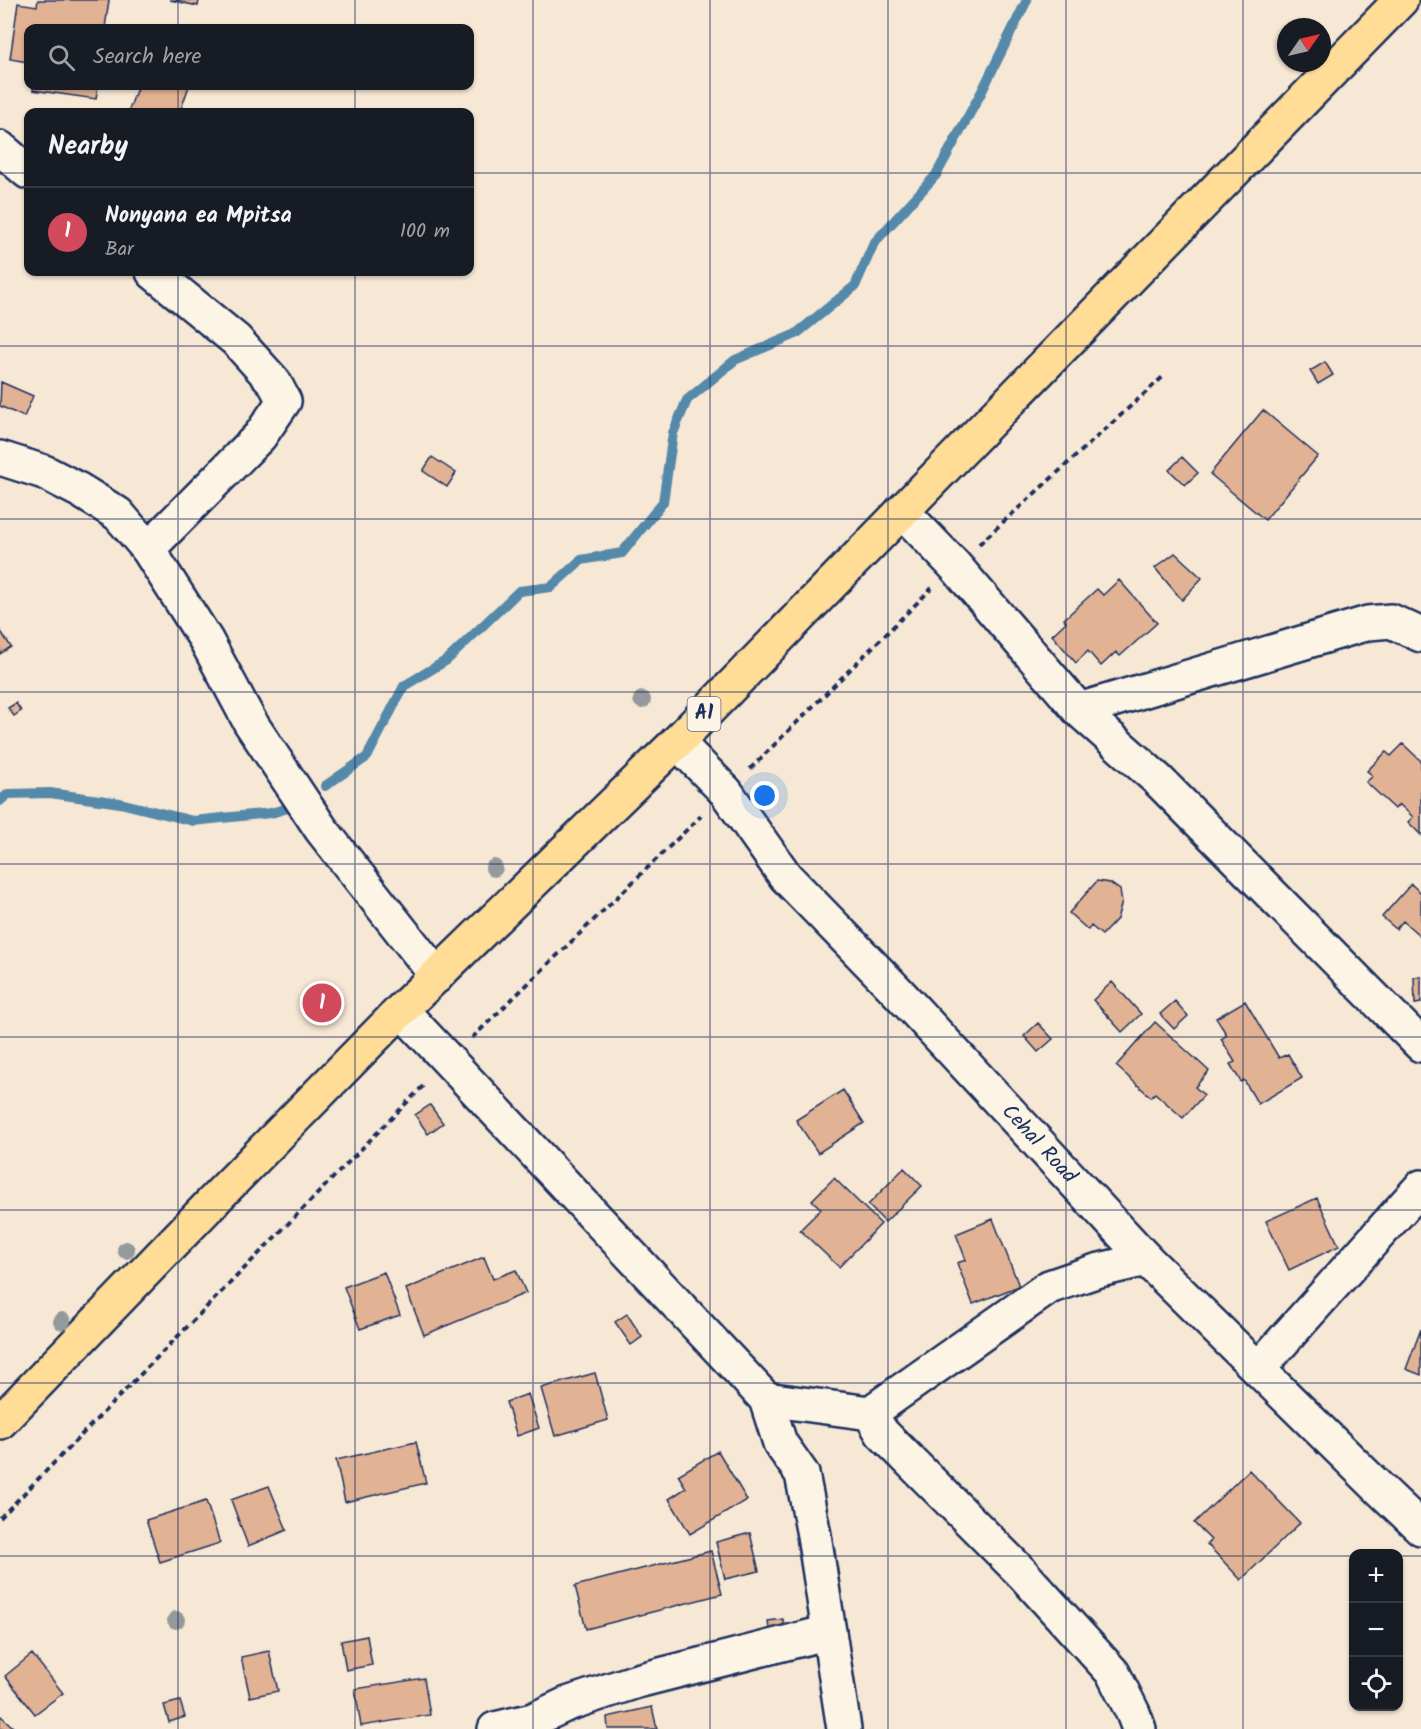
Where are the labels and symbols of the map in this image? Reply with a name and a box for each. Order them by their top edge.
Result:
north arrow [1277,18,1331,72]
road number: A1 [688,697,720,731]
your location [750,781,779,810]
pin: 1 [302,980,342,1026]
street label: Cehal Road [993,1097,1085,1192]

